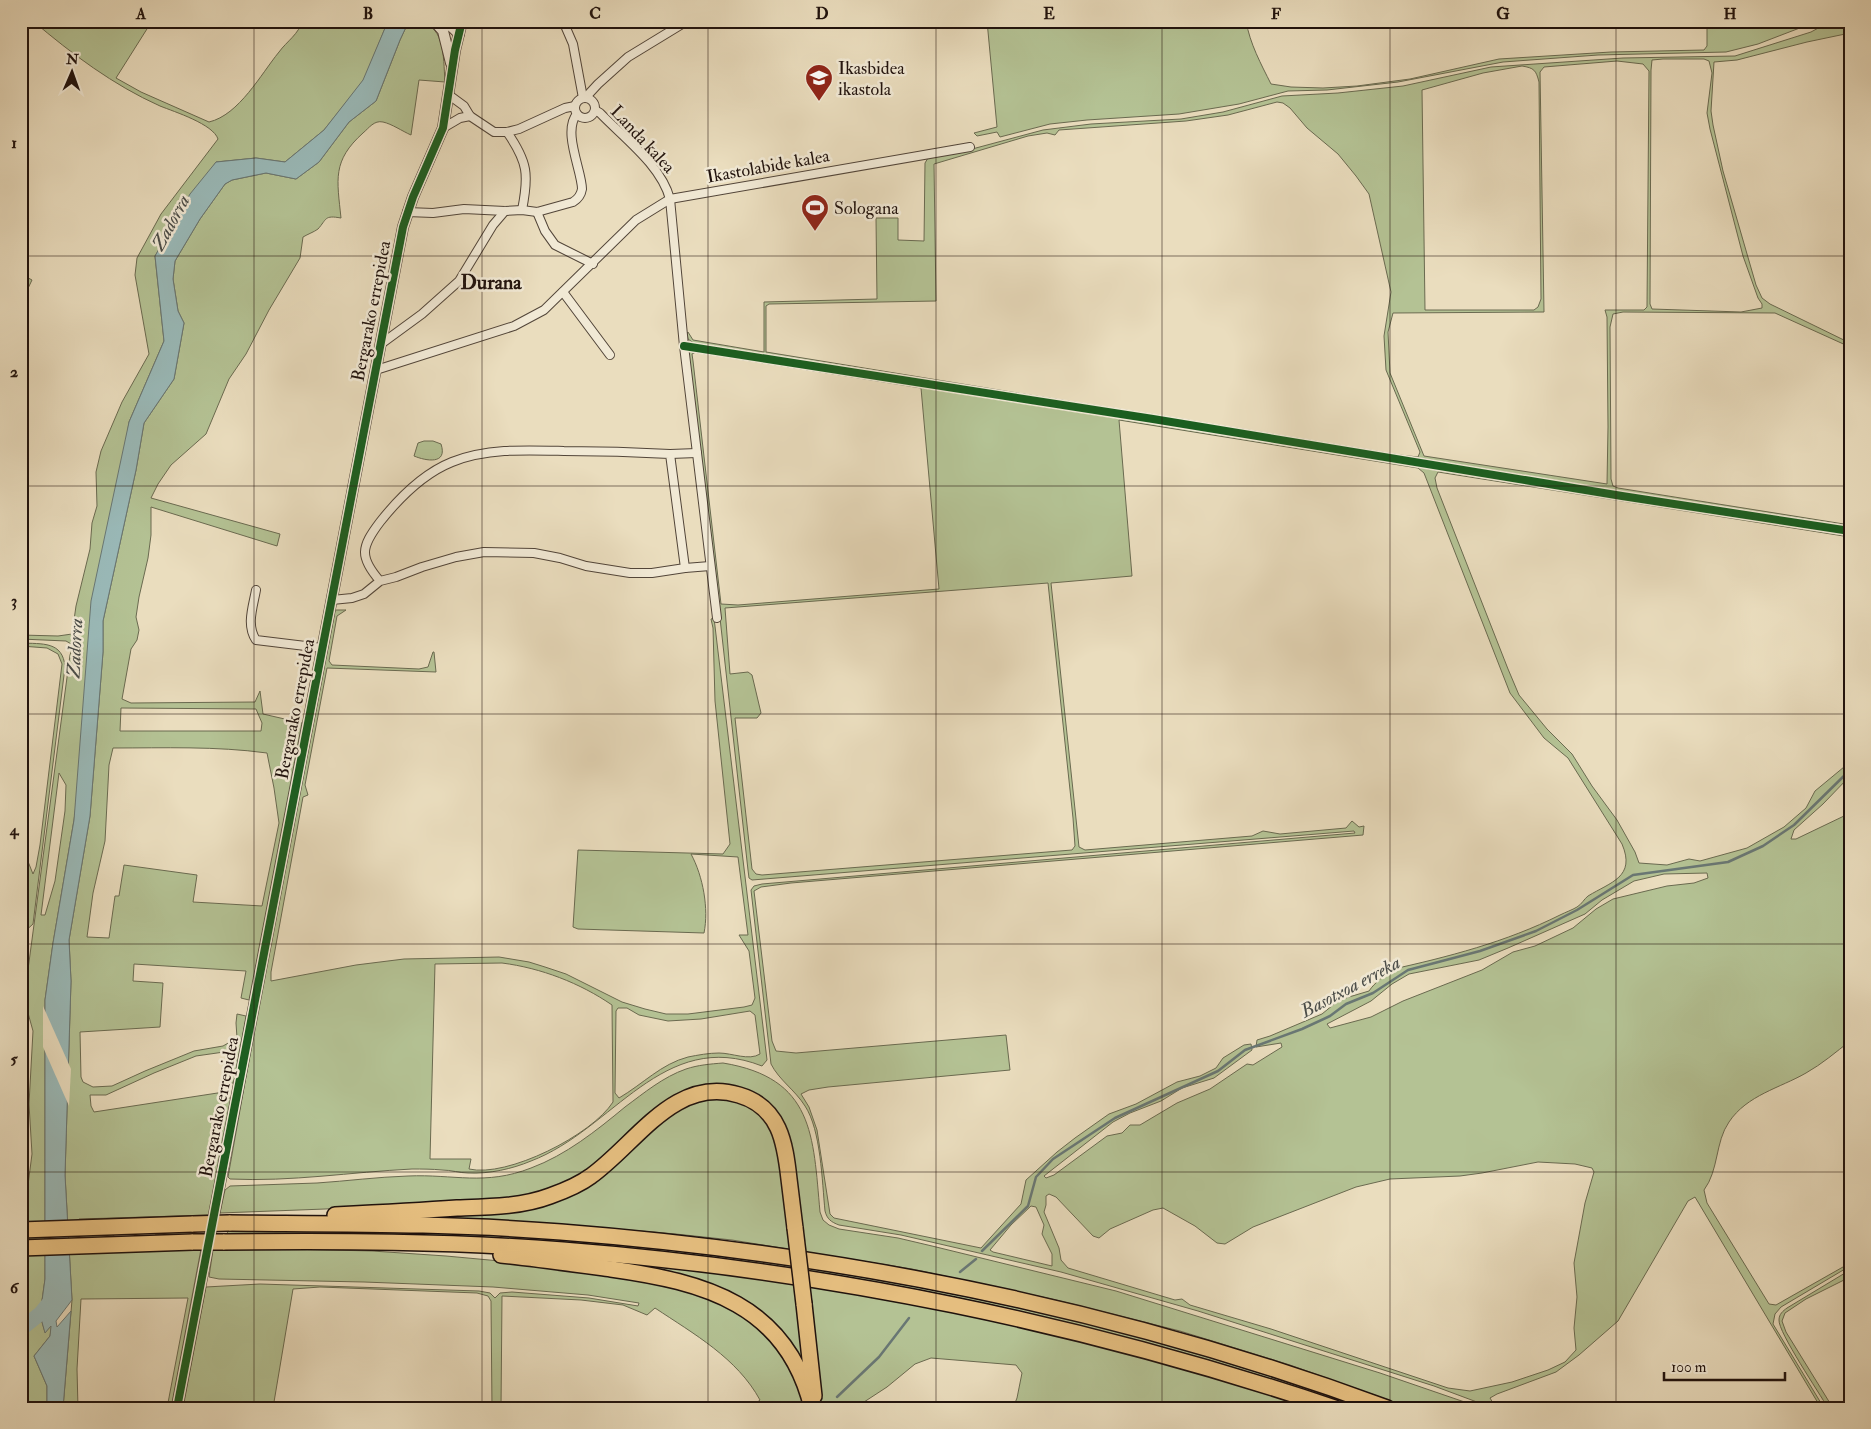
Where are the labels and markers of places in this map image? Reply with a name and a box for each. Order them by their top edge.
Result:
place label: Ikasbidea ikastola [838,57,905,101]
school or university icon: Ikasbidea ikastola [804,63,834,102]
sports icon: Sologana [800,193,830,232]
place label: Sologana [834,197,899,220]

